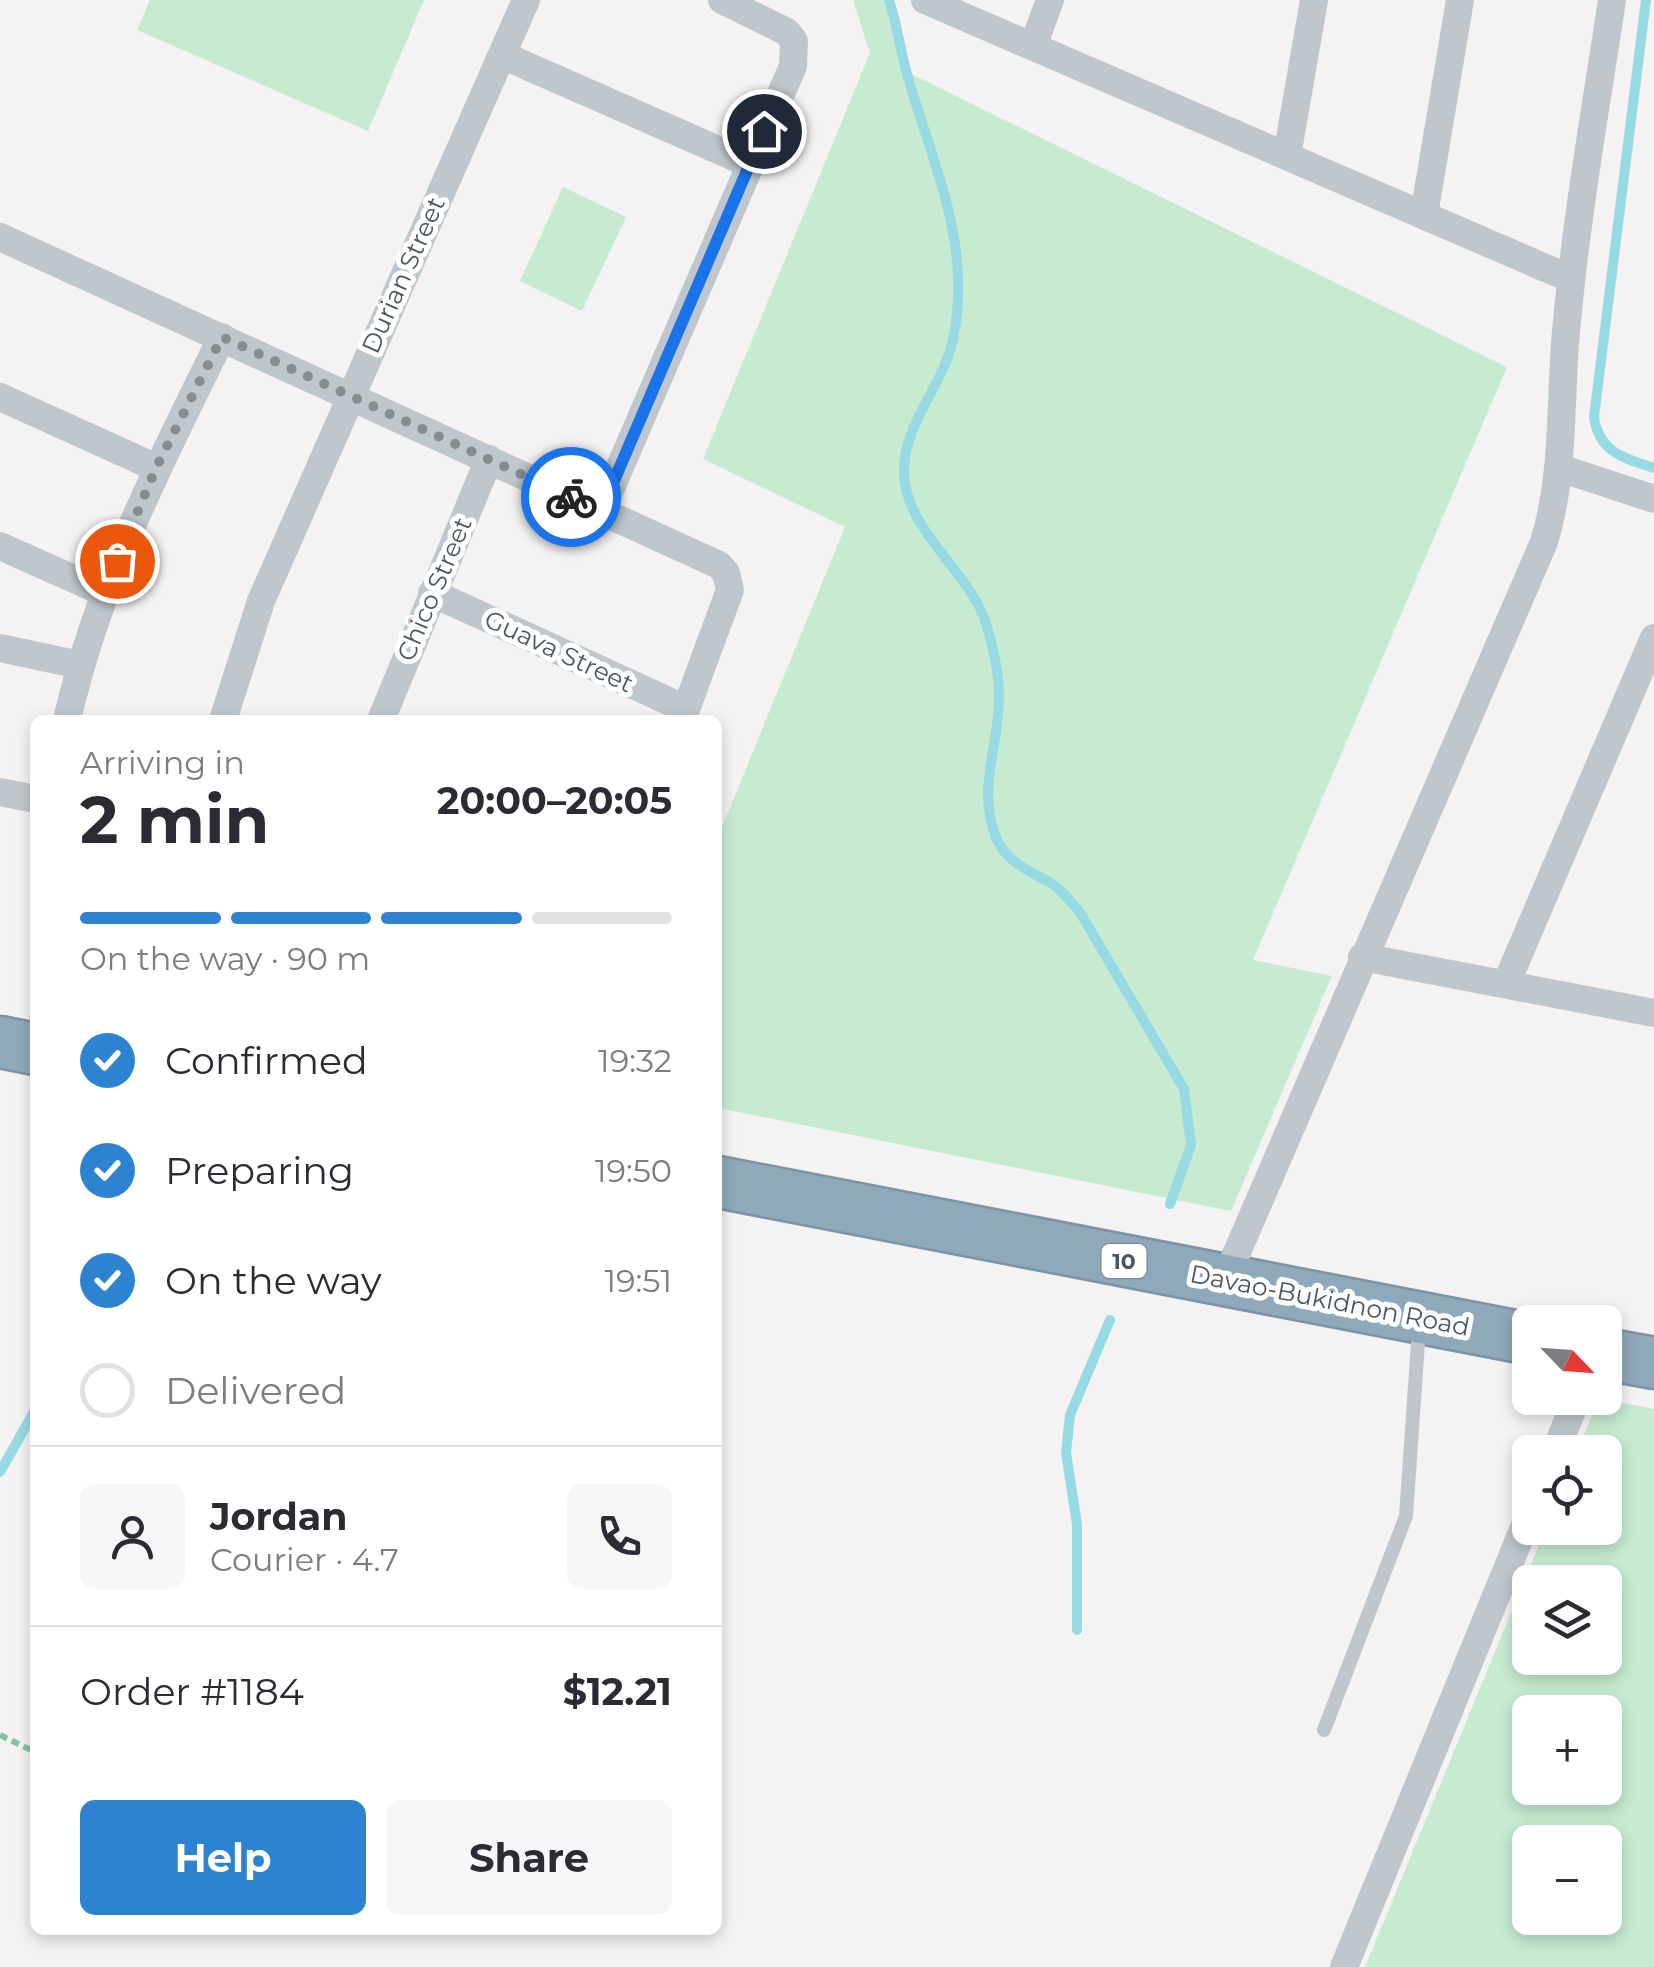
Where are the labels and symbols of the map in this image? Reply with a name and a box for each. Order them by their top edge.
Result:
pin [722,89,807,174]
street label: Durian Street [355,192,451,358]
courier [521,447,621,547]
street label: Chico Street [390,513,478,665]
pin [75,519,160,604]
street label: Guava Street [480,603,638,699]
road number: 10 [1102,1244,1146,1278]
street label: Davao-Bukidnon Road [1188,1258,1472,1342]
north arrow [1512,1305,1622,1415]

